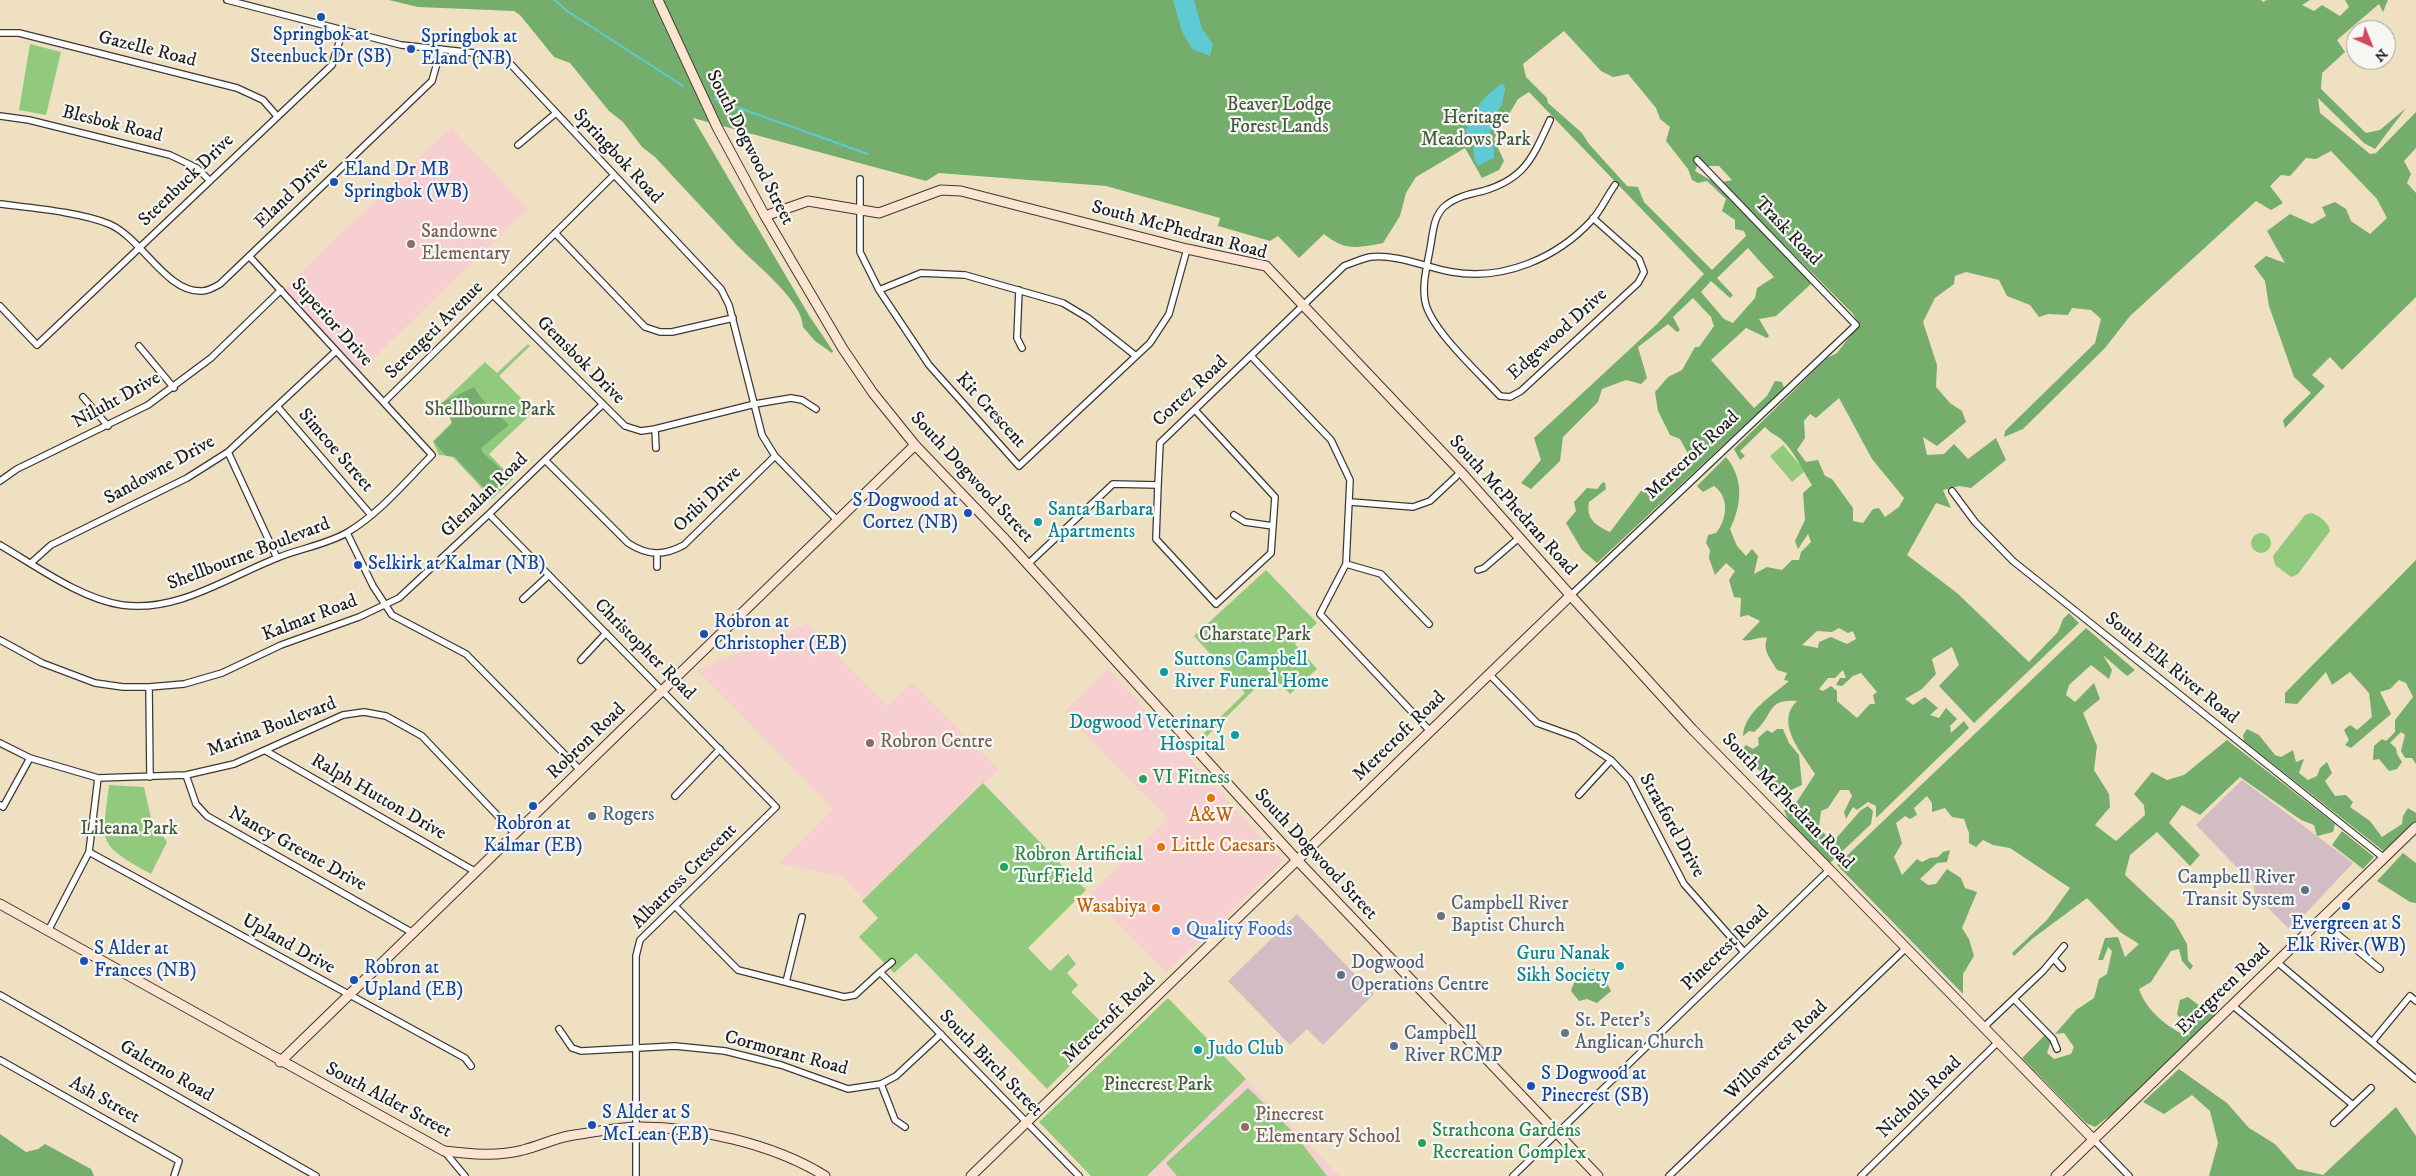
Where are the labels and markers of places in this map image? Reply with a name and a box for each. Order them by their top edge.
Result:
marker: Springbok at Steenbuck Dr (SB) [315,11,327,23]
place label: Springbok at Steenbuck Dr (SB) [250,25,392,69]
place label: Springbok at Eland (NB) [421,27,517,71]
marker: Springbok at Eland (NB) [405,43,417,55]
place label: Eland Dr MB Springbok (WB) [344,160,469,204]
marker: Eland Dr MB Springbok (WB) [328,176,340,188]
place label: Sandowne Elementary [421,222,510,266]
marker: Sandowne Elementary [405,238,417,250]
place label: S Dogwood at Cortez (NB) [853,491,958,535]
place label: Santa Barbara Apartments [1048,500,1153,544]
marker: S Dogwood at Cortez (NB) [962,507,974,519]
marker: Santa Barbara Apartments [1032,516,1044,528]
place label: Selkirk at Kalmar (NB) [368,554,546,576]
marker: Selkirk at Kalmar (NB) [352,559,364,571]
place label: Robron at Christopher (EB) [714,612,847,656]
marker: Robron at Christopher (EB) [698,628,710,640]
place label: Suttons Campbell River Funeral Home [1174,650,1329,694]
marker: Suttons Campbell River Funeral Home [1158,666,1170,678]
place label: Dogwood Veterinary Hospital [1069,713,1225,757]
marker: Dogwood Veterinary Hospital [1229,729,1241,741]
place label: Robron Centre [880,732,992,754]
marker: Robron Centre [864,737,876,749]
place label: VI Fitness [1153,768,1230,790]
marker: VI Fitness [1137,773,1149,785]
marker: A&W [1205,792,1217,804]
marker: Robron at Kalmar (EB) [527,800,539,812]
place label: Rogers [602,805,654,827]
place label: A&W [1189,806,1233,828]
marker: Rogers [586,810,598,822]
place label: Robron at Kalmar (EB) [484,814,582,858]
place label: Little Caesars [1171,836,1276,858]
marker: Little Caesars [1155,841,1167,853]
place label: Robron Artificial Turf Field [1014,845,1143,889]
marker: Robron Artificial Turf Field [998,861,1010,873]
place label: Campbell River Transit System [2177,868,2295,912]
marker: Campbell River Transit System [2299,884,2311,896]
place label: Campbell River Baptist Church [1451,894,1569,938]
place label: Wasabiya [1076,897,1146,919]
marker: Evergreen at S Elk River (WB) [2340,900,2352,912]
marker: Wasabiya [1150,902,1162,914]
marker: Campbell River Baptist Church [1435,910,1447,922]
place label: Evergreen at S Elk River (WB) [2286,914,2406,958]
place label: Quality Foods [1186,920,1292,942]
marker: Quality Foods [1170,925,1182,937]
place label: S Alder at Frances (NB) [94,939,197,983]
place label: Guru Nanak Sikh Society [1516,944,1610,988]
place label: Dogwood Operations Centre [1351,953,1489,997]
marker: S Alder at Frances (NB) [78,955,90,967]
place label: Robron at Upland (EB) [364,958,463,1002]
marker: Guru Nanak Sikh Society [1614,960,1626,972]
marker: Dogwood Operations Centre [1335,969,1347,981]
marker: Robron at Upland (EB) [348,974,360,986]
place label: St. Peter's Anglican Church [1575,1011,1704,1055]
place label: Campbell River RCMP [1404,1024,1502,1068]
marker: St. Peter's Anglican Church [1559,1027,1571,1039]
place label: Judo Club [1208,1039,1284,1061]
marker: Campbell River RCMP [1388,1040,1400,1052]
marker: Judo Club [1192,1044,1204,1056]
place label: S Dogwood at Pinecrest (SB) [1541,1064,1649,1108]
marker: S Dogwood at Pinecrest (SB) [1525,1080,1537,1092]
place label: S Alder at S McLean (EB) [602,1103,709,1147]
place label: Pinecrest Elementary School [1255,1105,1400,1149]
marker: S Alder at S McLean (EB) [586,1119,598,1131]
marker: Pinecrest Elementary School [1239,1121,1251,1133]
place label: Strathcona Gardens Recreation Complex [1432,1121,1586,1165]
marker: Strathcona Gardens Recreation Complex [1416,1137,1428,1149]

